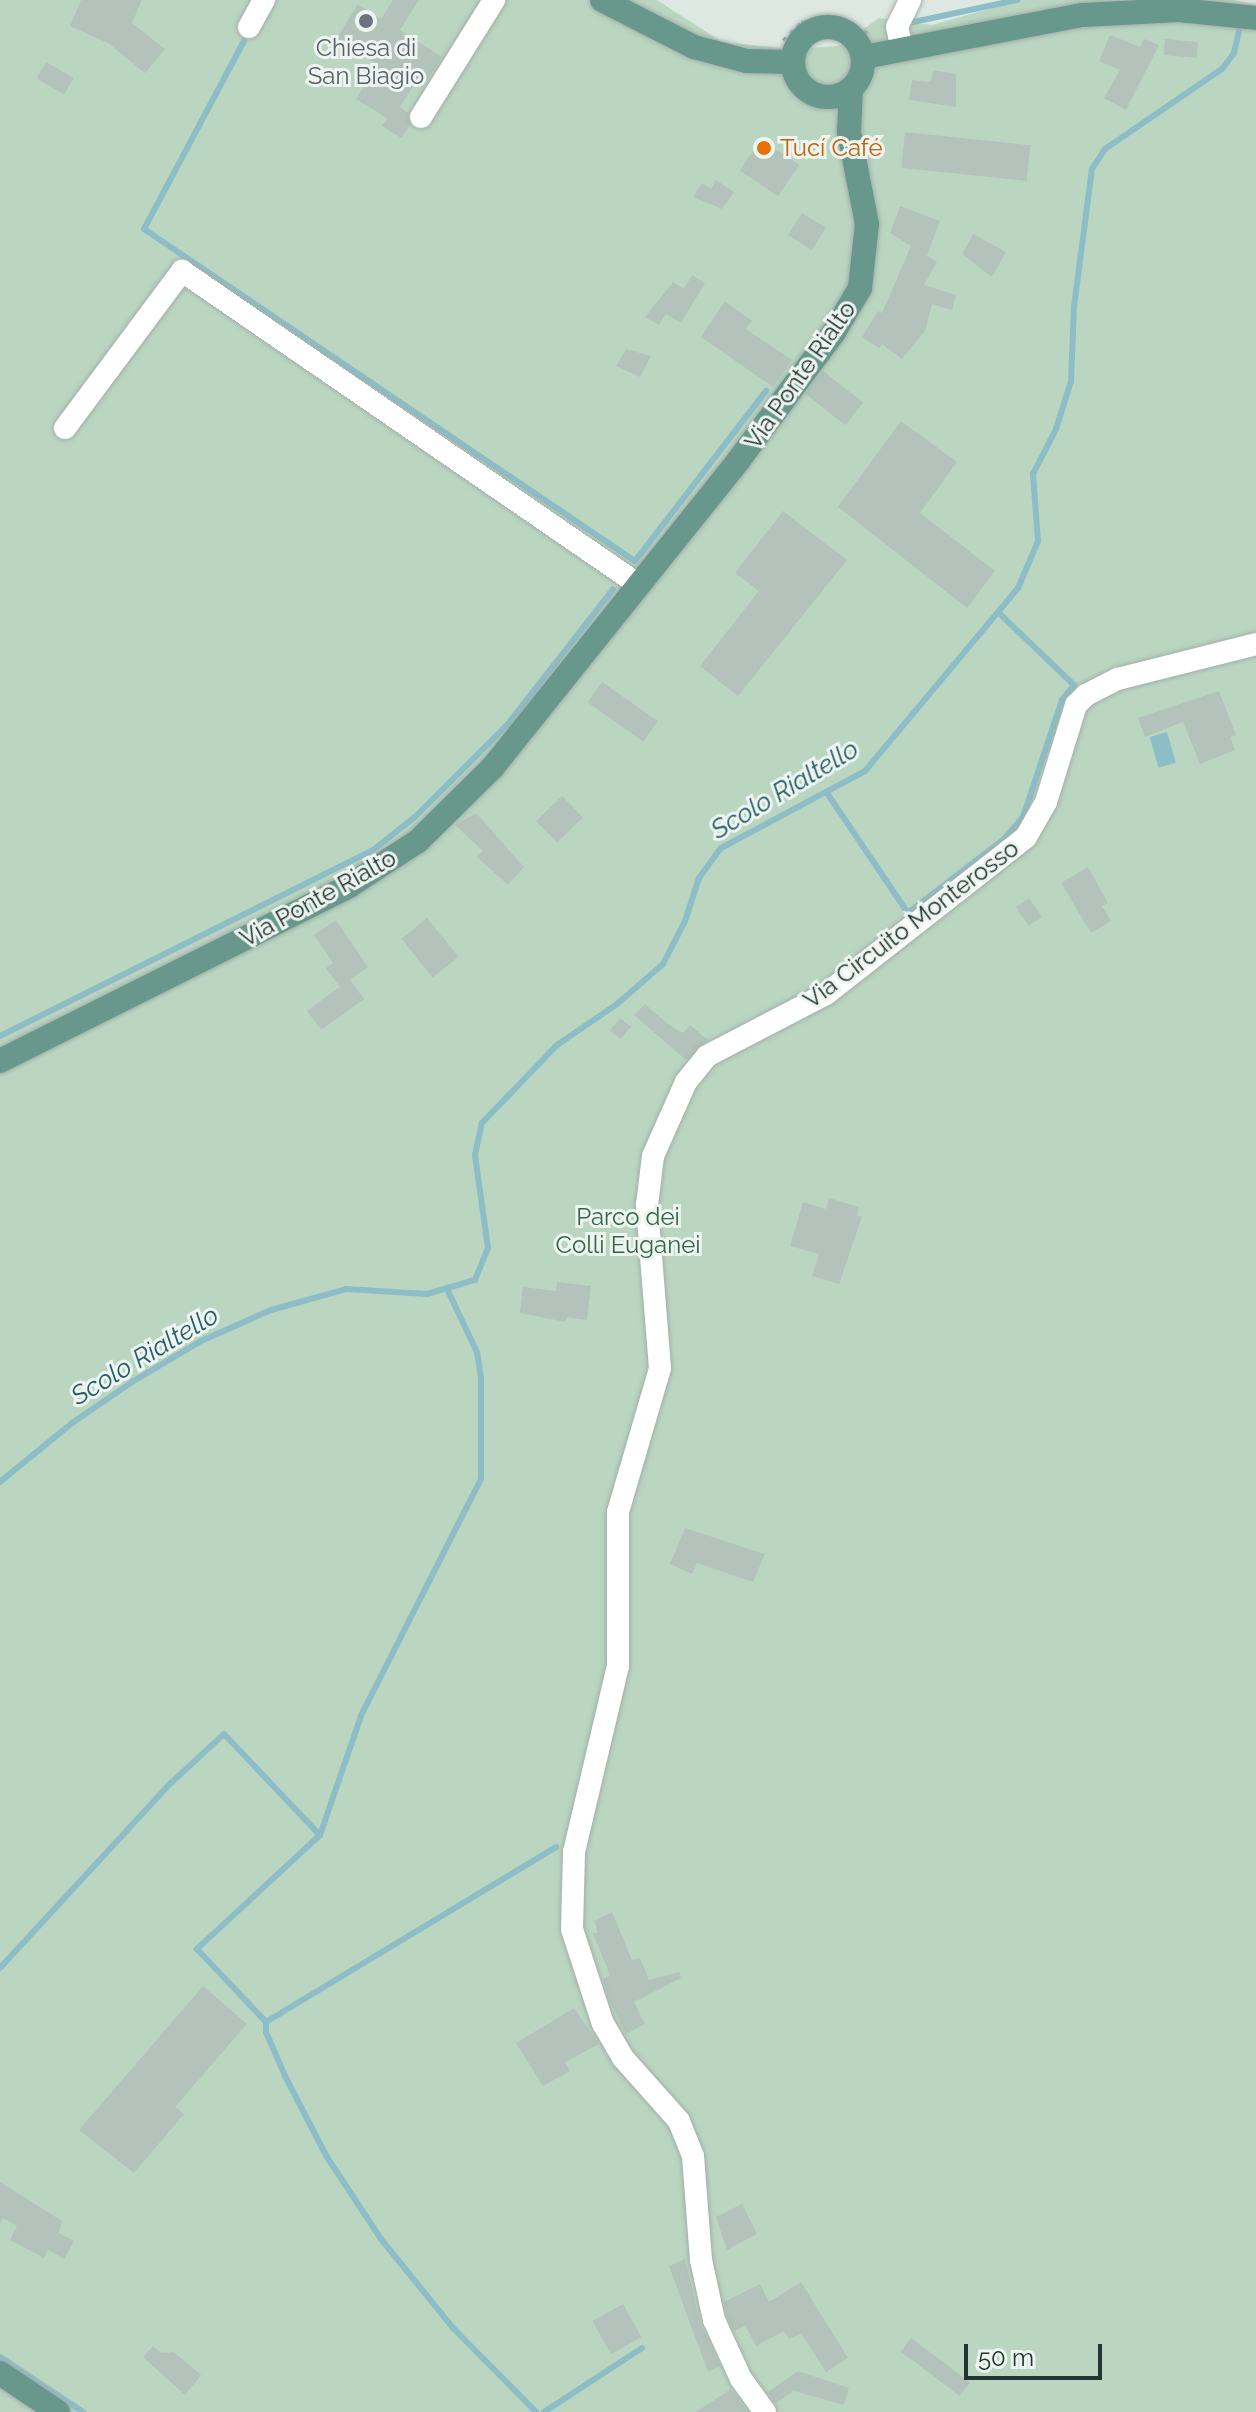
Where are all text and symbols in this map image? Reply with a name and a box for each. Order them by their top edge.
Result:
marker: Chiesa di San Biagio [357,12,375,30]
place label: Chiesa di San Biagio [308,34,424,90]
place label: Tucí Café [780,134,882,162]
marker: Tucí Café [755,139,773,157]
street label: Via Ponte Rialto [738,295,862,455]
water label: Scolo Rialtello [706,734,864,846]
street label: Via Circuito Monterosso [798,834,1024,1014]
street label: Via Ponte Rialto [235,843,401,953]
park label: Parco dei Colli Euganei [556,1203,700,1259]
water label: Scolo Rialtello [66,1300,224,1412]
scale bar [968,2328,1106,2378]
text: 50 m [978,2343,1034,2372]

